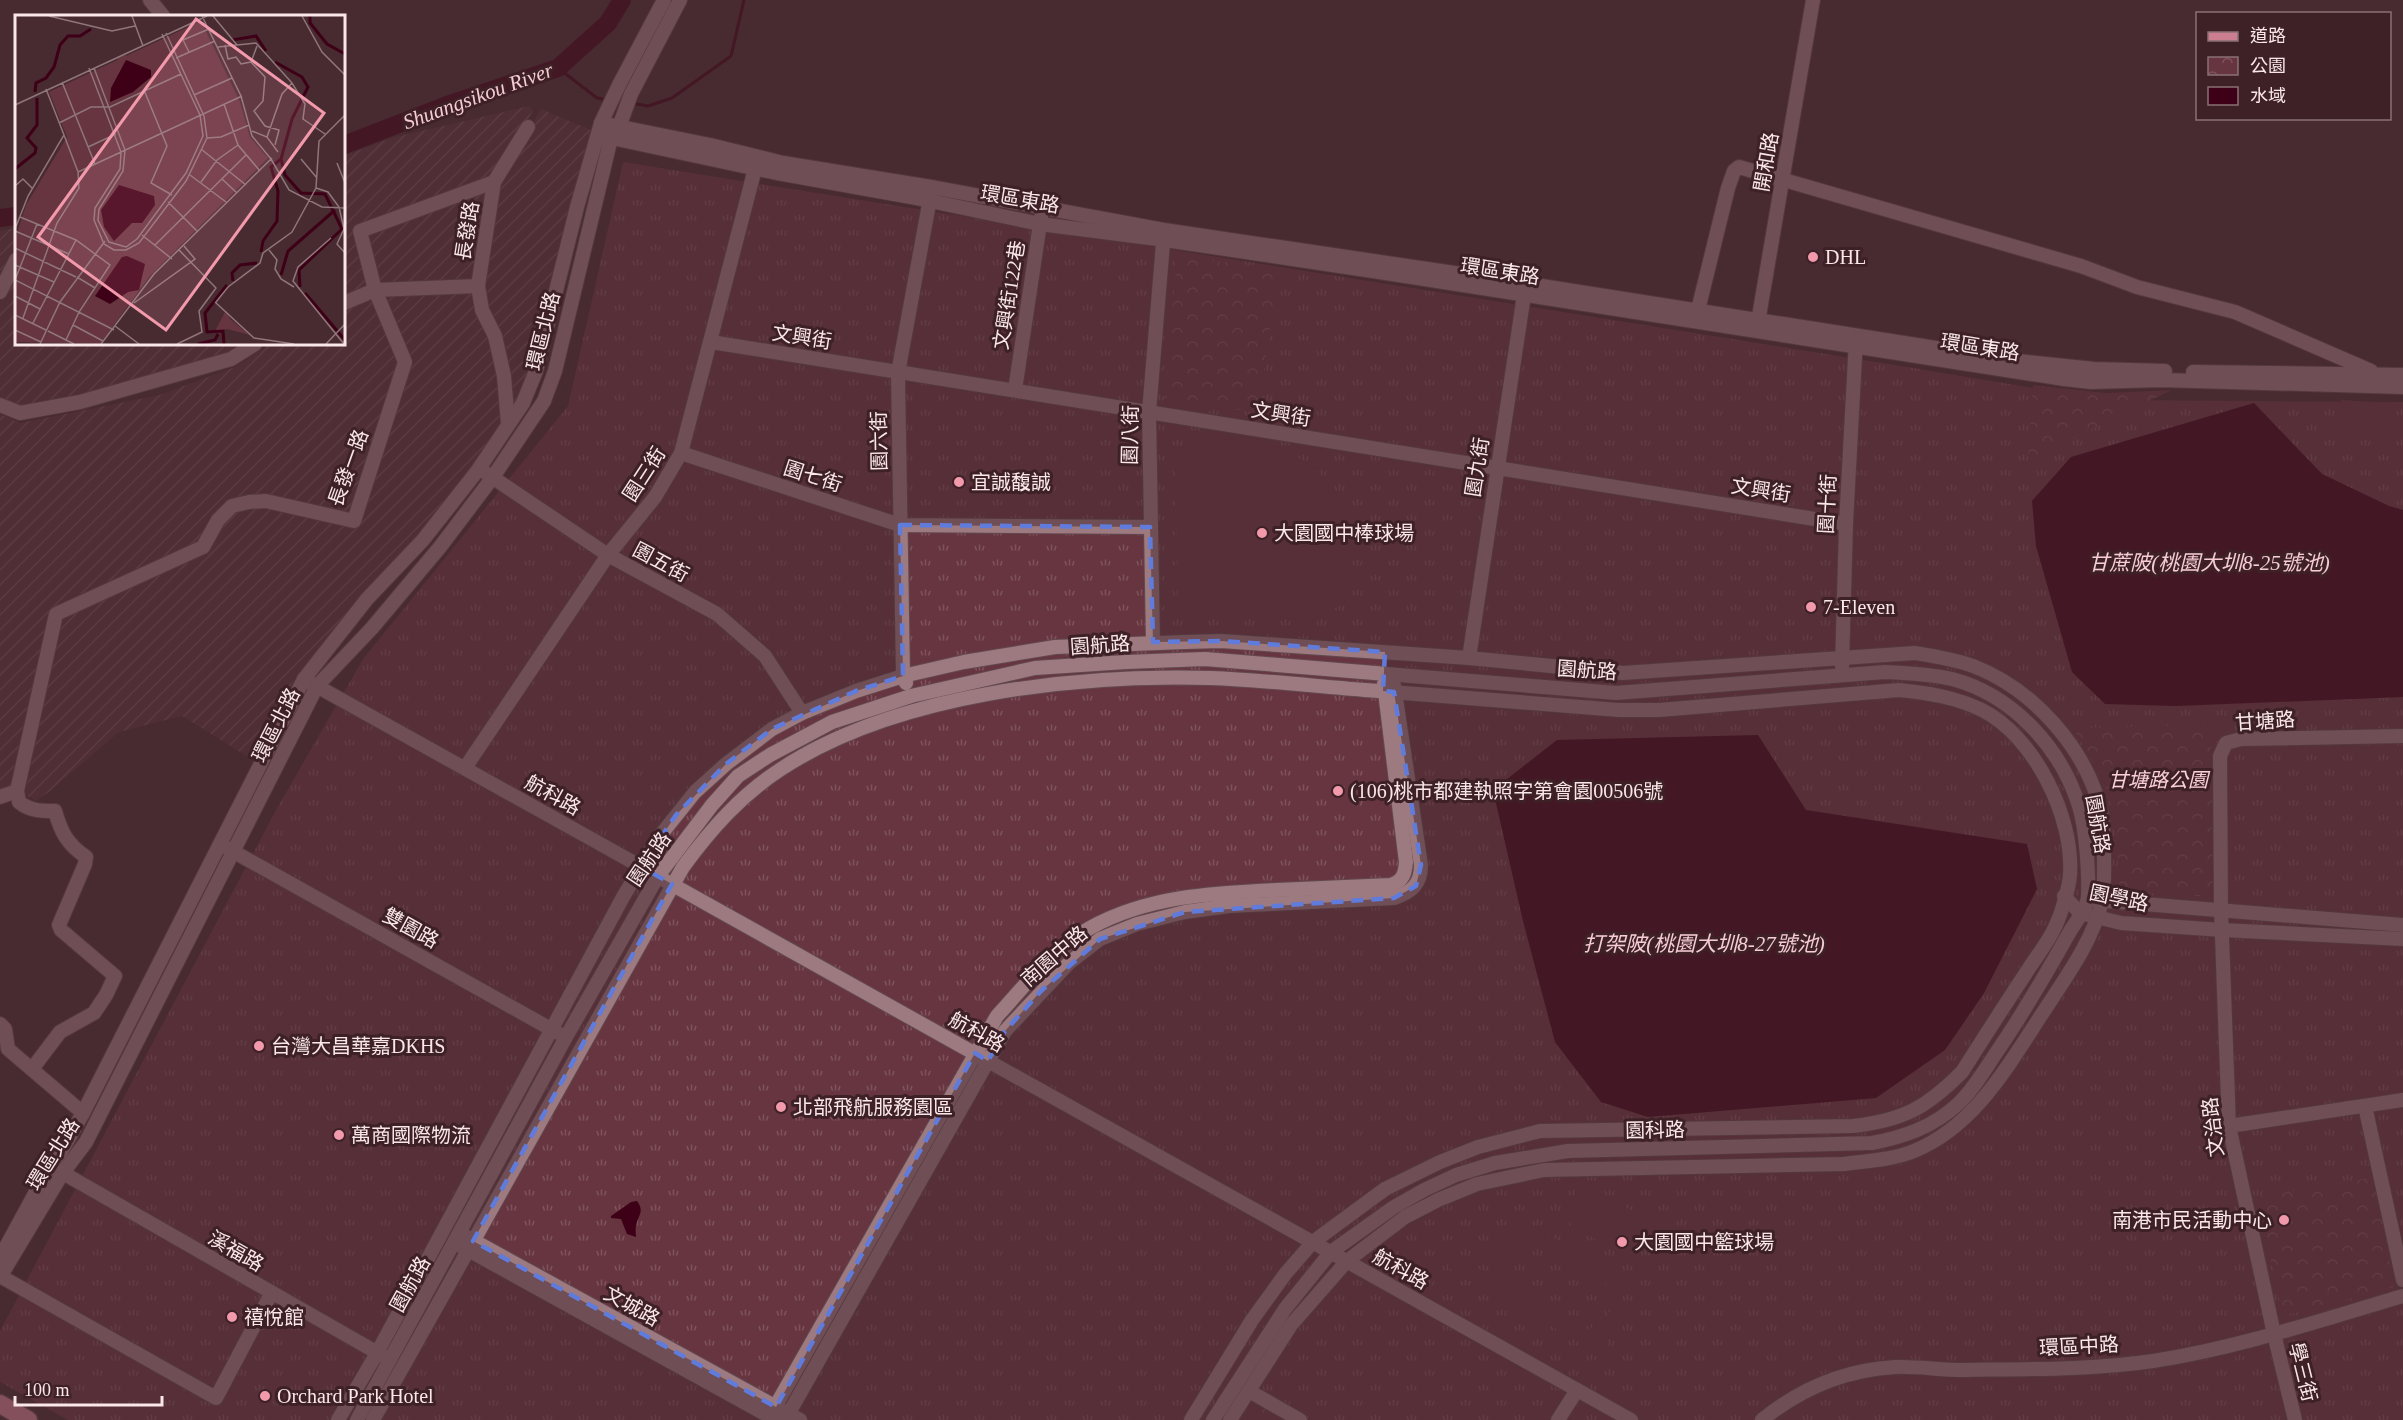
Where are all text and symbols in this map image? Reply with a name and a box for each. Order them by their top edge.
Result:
legend [2196,12,2391,120]
inset map [15,15,345,345]
text: 道路 [2250,26,2286,46]
text: 公園 [2250,56,2286,76]
water label: Shuangsikou River [400,57,557,134]
text: 水域 [2250,86,2286,106]
street label: 開和路 [1750,131,1782,193]
street label: 環區東路 [979,181,1061,217]
street label: 長發路 [451,200,483,262]
street label: 文興街122巷 [990,239,1028,351]
place label: DHL [1825,246,1866,268]
marker: DHL [1806,250,1820,264]
street label: 環區東路 [1459,254,1541,288]
street label: 環區北路 [523,290,563,372]
street label: 文興街 [771,321,833,353]
street label: 環區東路 [1939,330,2021,364]
street label: 文興街 [1250,398,1312,430]
street label: 園八街 [1118,405,1142,465]
street label: 園六街 [867,411,891,471]
street label: 長發一路 [324,427,372,509]
street label: 園九街 [1461,436,1493,498]
street label: 園三街 [618,443,670,505]
street label: 園七街 [781,456,845,496]
place label: 宜誠馥誠 [971,471,1051,493]
street label: 園十街 [1814,473,1840,535]
street label: 文興街 [1730,474,1792,506]
marker: 宜誠馥誠 [952,475,966,489]
place label: 大園國中棒球場 [1274,522,1414,544]
marker: 大園國中棒球場 [1255,526,1269,540]
street label: 園五街 [629,538,693,586]
water label: 甘蔗陂(桃園大圳8-25號池) [2088,551,2330,575]
place label: 7-Eleven [1823,596,1895,618]
marker: 7-Eleven [1804,600,1818,614]
street label: 園航路 [1069,632,1131,658]
street label: 園航路 [1556,657,1618,683]
street label: 環區北路 [248,684,304,766]
street label: 甘塘路 [2234,708,2296,734]
park label: 甘塘路公園 [2108,769,2211,791]
street label: 航科路 [521,771,585,819]
place label: (106)桃市都建執照字第會園00506號 [1350,780,1663,803]
marker: (106)桃市都建執照字第會園00506號 [1331,784,1345,798]
street label: 園航路 [2082,793,2114,855]
street label: 園航路 [623,828,675,890]
street label: 園學路 [2087,881,2151,915]
street label: 雙園路 [379,904,443,952]
street label: 南園中路 [1017,921,1091,991]
water label: 打架陂(桃園大圳8-27號池) [1583,932,1825,956]
street label: 航科路 [945,1008,1009,1056]
place label: 台灣大昌華嘉DKHS [271,1035,445,1057]
marker: 台灣大昌華嘉DKHS [252,1039,266,1053]
place label: 北部飛航服務園區 [793,1096,953,1118]
street label: 文治路 [2198,1096,2228,1158]
marker: 北部飛航服務園區 [774,1100,788,1114]
street label: 環區北路 [22,1114,84,1194]
street label: 園科路 [1625,1118,1685,1142]
place label: 萬商國際物流 [351,1124,471,1146]
marker: 萬商國際物流 [332,1128,346,1142]
place label: 南港市民活動中心 [2112,1209,2272,1231]
marker: 南港市民活動中心 [2277,1213,2291,1227]
street label: 溪福路 [205,1226,267,1276]
place label: 大園國中籃球場 [1634,1231,1774,1253]
marker: 大園國中籃球場 [1615,1235,1629,1249]
street label: 航科路 [1369,1245,1433,1293]
street label: 園航路 [386,1252,434,1316]
street label: 文城路 [600,1282,664,1330]
place label: 禧悅館 [244,1306,304,1328]
marker: 禧悅館 [225,1310,239,1324]
street label: 環區中路 [2038,1333,2120,1359]
street label: 學三街 [2285,1340,2321,1404]
scale bar [15,1369,162,1407]
text: 100 m [24,1380,70,1400]
place label: Orchard Park Hotel [277,1385,434,1407]
marker: Orchard Park Hotel [258,1389,272,1403]

